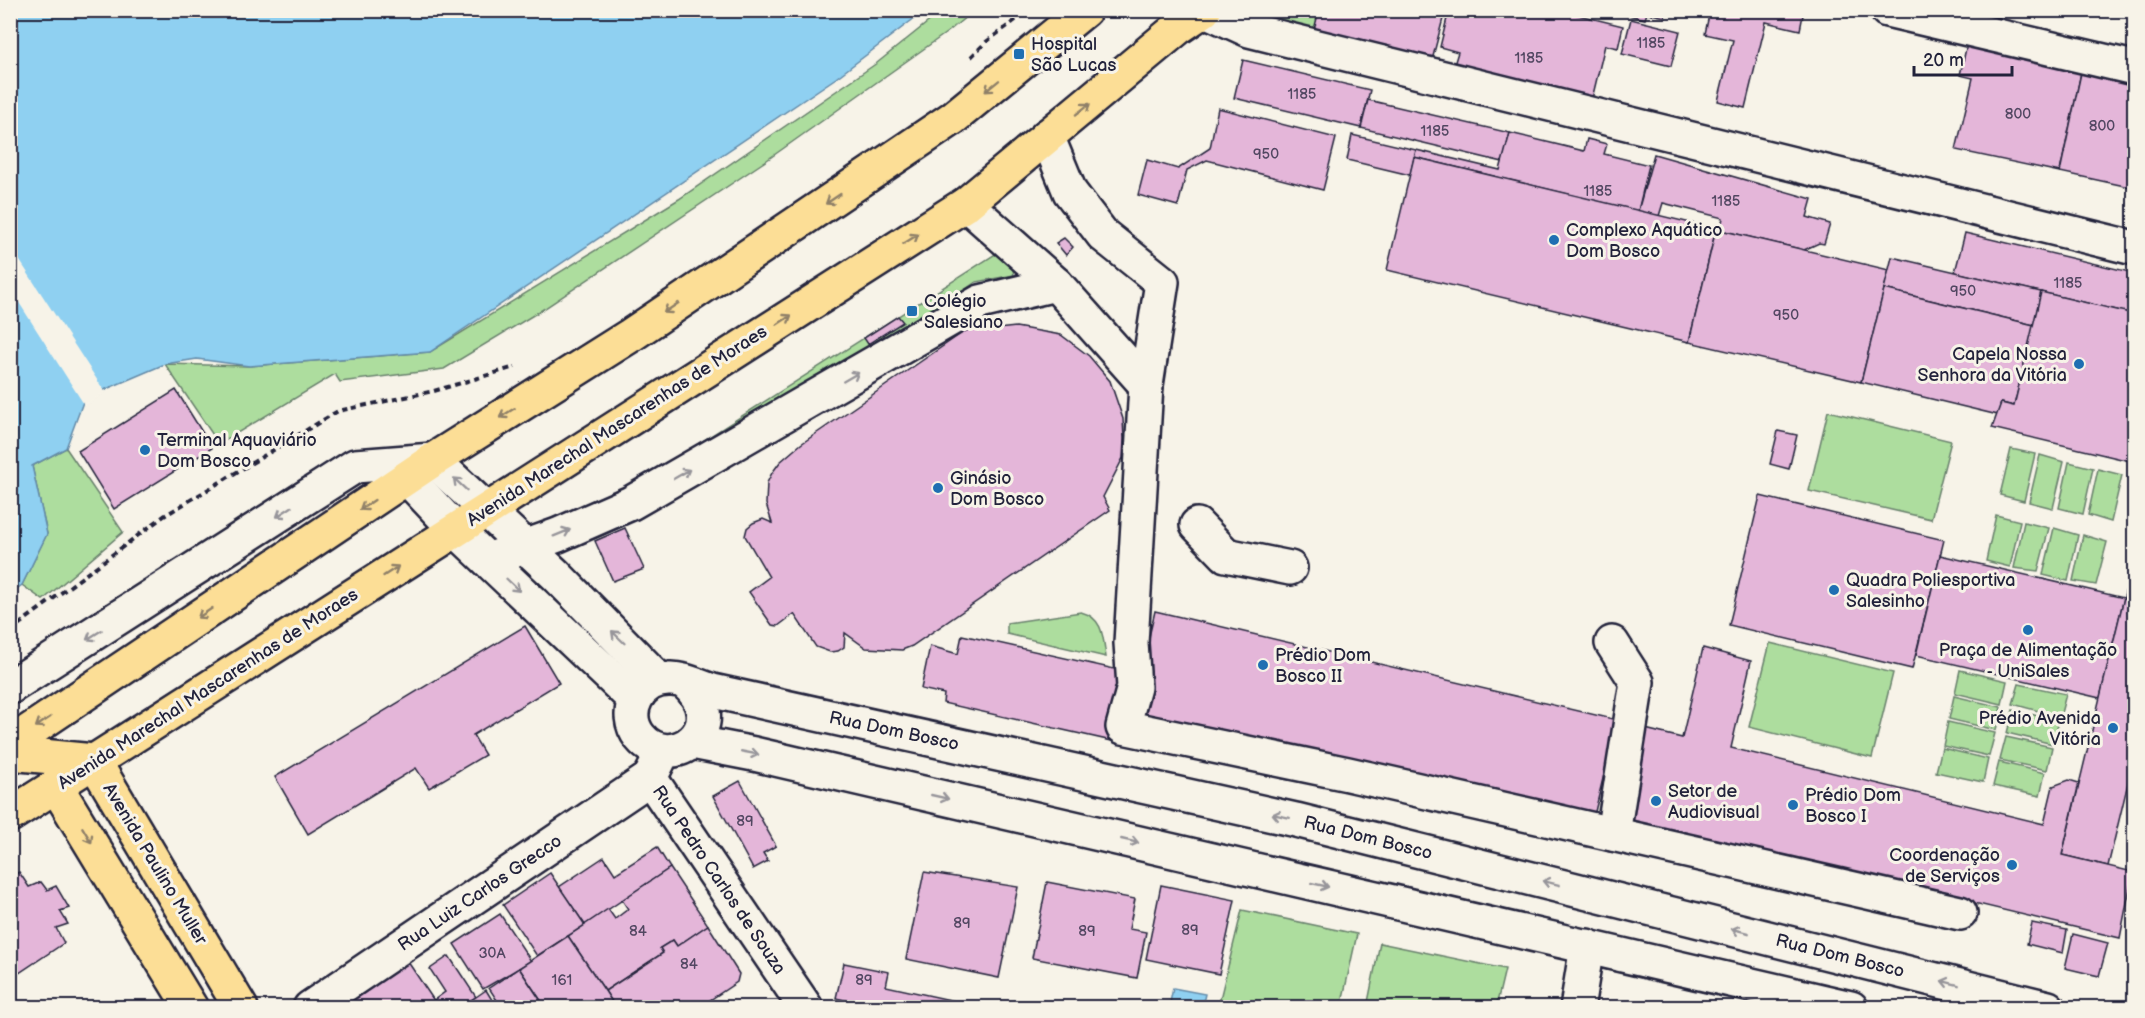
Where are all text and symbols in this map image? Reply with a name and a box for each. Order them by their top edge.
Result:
place label: Hospital São Lucas [1031,34,1116,76]
house number: 1185 [1637,34,1665,53]
scale bar [1914,39,2012,77]
marker: Hospital São Lucas [1012,47,1026,61]
house number: 1185 [1515,49,1543,68]
text: 20 m [1923,50,1964,71]
one-way arrow [984,80,1000,93]
house number: 1185 [1288,85,1316,104]
one-way arrow [1074,102,1090,115]
house number: 800 [2005,105,2031,124]
house number: 800 [2089,117,2115,136]
house number: 1185 [1421,122,1449,141]
house number: 950 [1253,145,1279,164]
house number: 1185 [1584,182,1612,201]
house number: 1185 [1712,192,1740,211]
one-way arrow [825,193,842,205]
place label: Complexo Aquático Dom Bosco [1566,220,1723,262]
one-way arrow [902,232,919,245]
marker: Complexo Aquático Dom Bosco [1547,233,1561,247]
house number: 1185 [2054,274,2082,293]
house number: 950 [1950,282,1976,301]
place label: Colégio Salesiano [924,291,1003,333]
one-way arrow [663,302,680,314]
marker: Colégio Salesiano [905,304,919,318]
house number: 950 [1773,306,1799,325]
one-way arrow [775,313,792,325]
street label: Avenida Marechal Mascarenhas de Moraes [463,321,771,531]
place label: Capela Nossa Senhora da Vitória [1918,344,2067,386]
marker: Capela Nossa Senhora da Vitória [2072,357,2086,371]
one-way arrow [842,371,859,383]
one-way arrow [499,407,516,419]
place label: Terminal Aquaviário Dom Bosco [157,430,317,472]
marker: Terminal Aquaviário Dom Bosco [138,443,152,457]
one-way arrow [673,468,690,480]
place label: Ginásio Dom Bosco [950,468,1044,510]
one-way arrow [452,477,467,492]
marker: Ginásio Dom Bosco [931,481,945,495]
one-way arrow [359,498,376,511]
one-way arrow [275,506,292,519]
one-way arrow [553,527,571,538]
one-way arrow [382,565,399,577]
place label: Quadra Poliesportiva Salesinho [1846,570,2015,612]
one-way arrow [506,577,521,592]
marker: Quadra Poliesportiva Salesinho [1827,583,1841,597]
street label: Avenida Marechal Mascarenhas de Moraes [54,584,362,794]
one-way arrow [198,607,214,619]
marker: Praça de Alimentação - UniSales [2021,623,2035,637]
one-way arrow [86,629,103,641]
one-way arrow [610,630,625,645]
place label: Praça de Alimentação - UniSales [1939,640,2117,682]
place label: Prédio Dom Bosco II [1275,645,1371,687]
marker: Prédio Dom Bosco II [1256,658,1270,672]
street label: Rua Dom Bosco [827,707,961,755]
place label: Prédio Avenida Vitória [1979,708,2101,750]
one-way arrow [36,716,52,728]
marker: Prédio Avenida Vitória [2106,721,2120,735]
one-way arrow [739,748,759,759]
street label: Avenida Paulino Muller [99,780,212,949]
place label: Setor de Audiovisual [1668,781,1759,823]
street label: Rua Pedro Carlos de Souza [648,782,790,978]
place label: Prédio Dom Bosco I [1805,785,1901,827]
one-way arrow [930,791,949,803]
marker: Setor de Audiovisual [1649,794,1663,808]
marker: Prédio Dom Bosco I [1786,798,1800,812]
one-way arrow [1271,810,1290,822]
house number: 89 [736,812,754,831]
street label: Rua Dom Bosco [1301,812,1435,864]
one-way arrow [82,826,94,843]
street label: Rua Luiz Carlos Grecco [394,830,566,956]
one-way arrow [1120,835,1139,847]
place label: Coordenação de Serviços [1889,845,2000,887]
marker: Coordenação de Serviços [2005,858,2019,872]
one-way arrow [1542,877,1561,889]
one-way arrow [1310,879,1329,891]
house number: 89 [953,914,971,933]
house number: 89 [1181,921,1199,940]
house number: 84 [629,922,647,941]
house number: 89 [1078,922,1096,941]
one-way arrow [1731,924,1750,936]
street label: Rua Dom Bosco [1773,930,1907,982]
house number: 30A [478,944,506,963]
house number: 84 [680,955,698,974]
house number: 161 [552,971,572,990]
house number: 89 [855,971,873,990]
one-way arrow [1941,977,1960,989]

